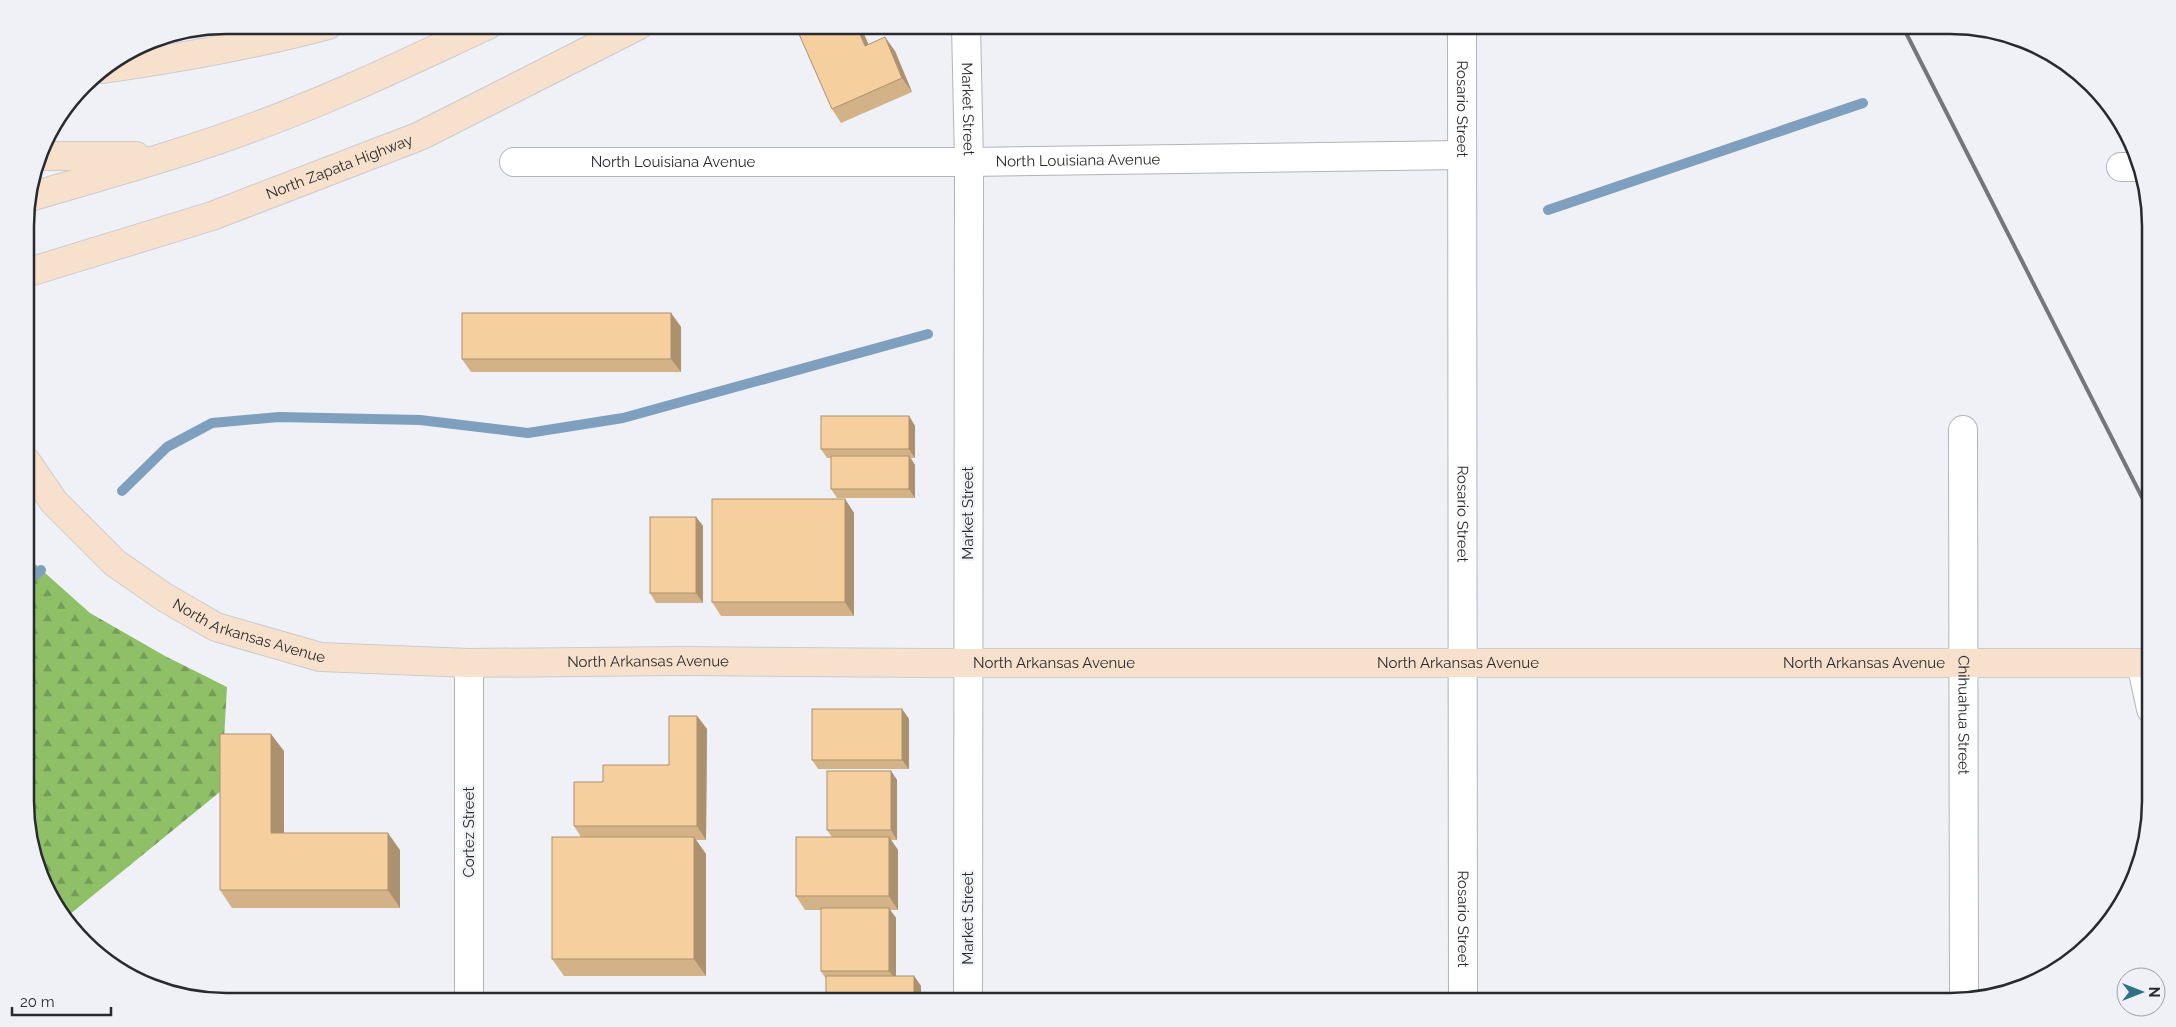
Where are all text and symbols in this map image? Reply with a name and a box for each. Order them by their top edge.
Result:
street label: Rosario Street [1453,61,1471,157]
street label: Market Street [958,62,978,156]
street label: North Zapata Highway [263,131,415,203]
street label: North Louisiana Avenue [996,150,1161,171]
street label: North Louisiana Avenue [591,153,756,171]
street label: Market Street [959,466,977,560]
street label: Rosario Street [1453,466,1472,562]
street label: North Arkansas Avenue [169,595,326,666]
street label: North Arkansas Avenue [567,652,729,671]
street label: North Arkansas Avenue [973,654,1135,672]
street label: North Arkansas Avenue [1377,654,1539,672]
street label: North Arkansas Avenue [1783,654,1945,672]
street label: Chihuahua Street [1954,655,1973,775]
street label: Cortez Street [460,787,478,877]
street label: Market Street [959,871,977,965]
street label: Rosario Street [1454,871,1472,967]
north arrow [2116,967,2166,1017]
scale bar [12,984,111,1016]
text: N [2146,987,2162,997]
text: 20 m [20,993,55,1011]

